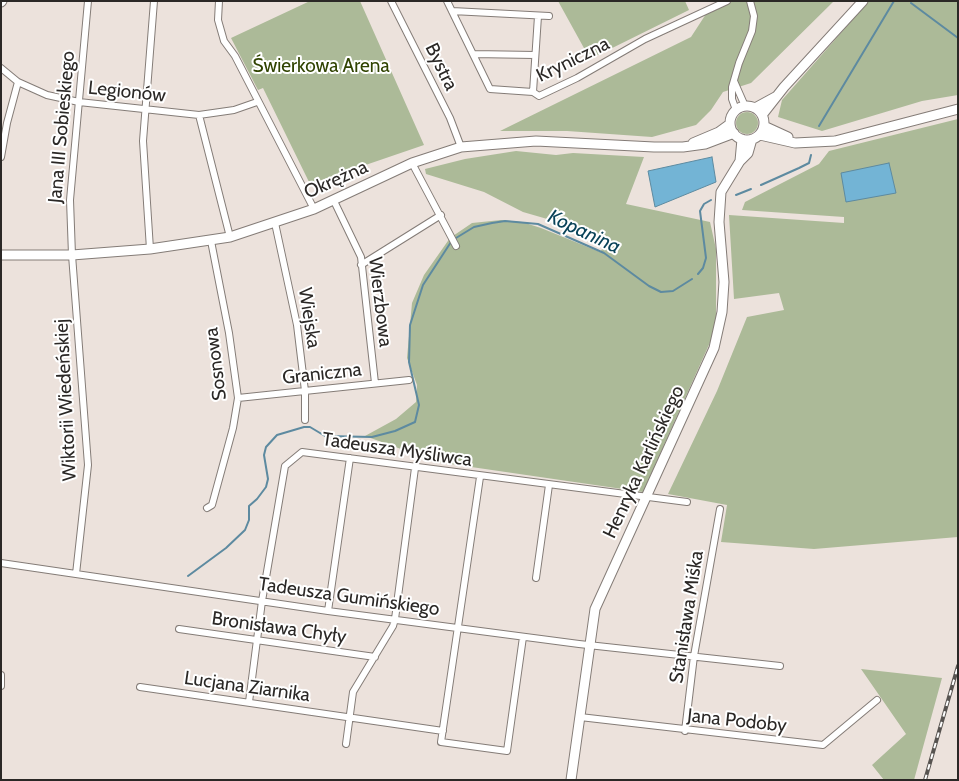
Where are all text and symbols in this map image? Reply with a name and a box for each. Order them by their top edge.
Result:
street label: Kryniczna [533,33,613,87]
street label: Bystra [420,40,462,94]
street label: Jana III Sobieskiego [44,50,80,204]
park label: Świerkowa Arena [252,55,390,77]
street label: Legionów [87,77,167,107]
street label: Okrężna [301,156,371,204]
water label: Kopanina [544,205,624,259]
street label: Wierzbowa [363,256,397,348]
street label: Wiejska [293,286,325,350]
street label: Wiktorii Wiedeńskiej [50,318,82,482]
street label: Sosnowa [200,326,232,402]
street label: Graniczna [281,359,363,389]
street label: Henryka Karlińskiego [599,382,689,542]
street label: Tadeusza Myśliwca [321,428,473,472]
street label: Stanisława Miśka [665,549,709,685]
street label: Tadeusza Gumińskiego [257,573,441,621]
street label: Bronisława Chyły [210,607,348,649]
street label: Lucjana Ziarnika [183,667,311,707]
street label: Jana Podoby [686,704,788,738]

